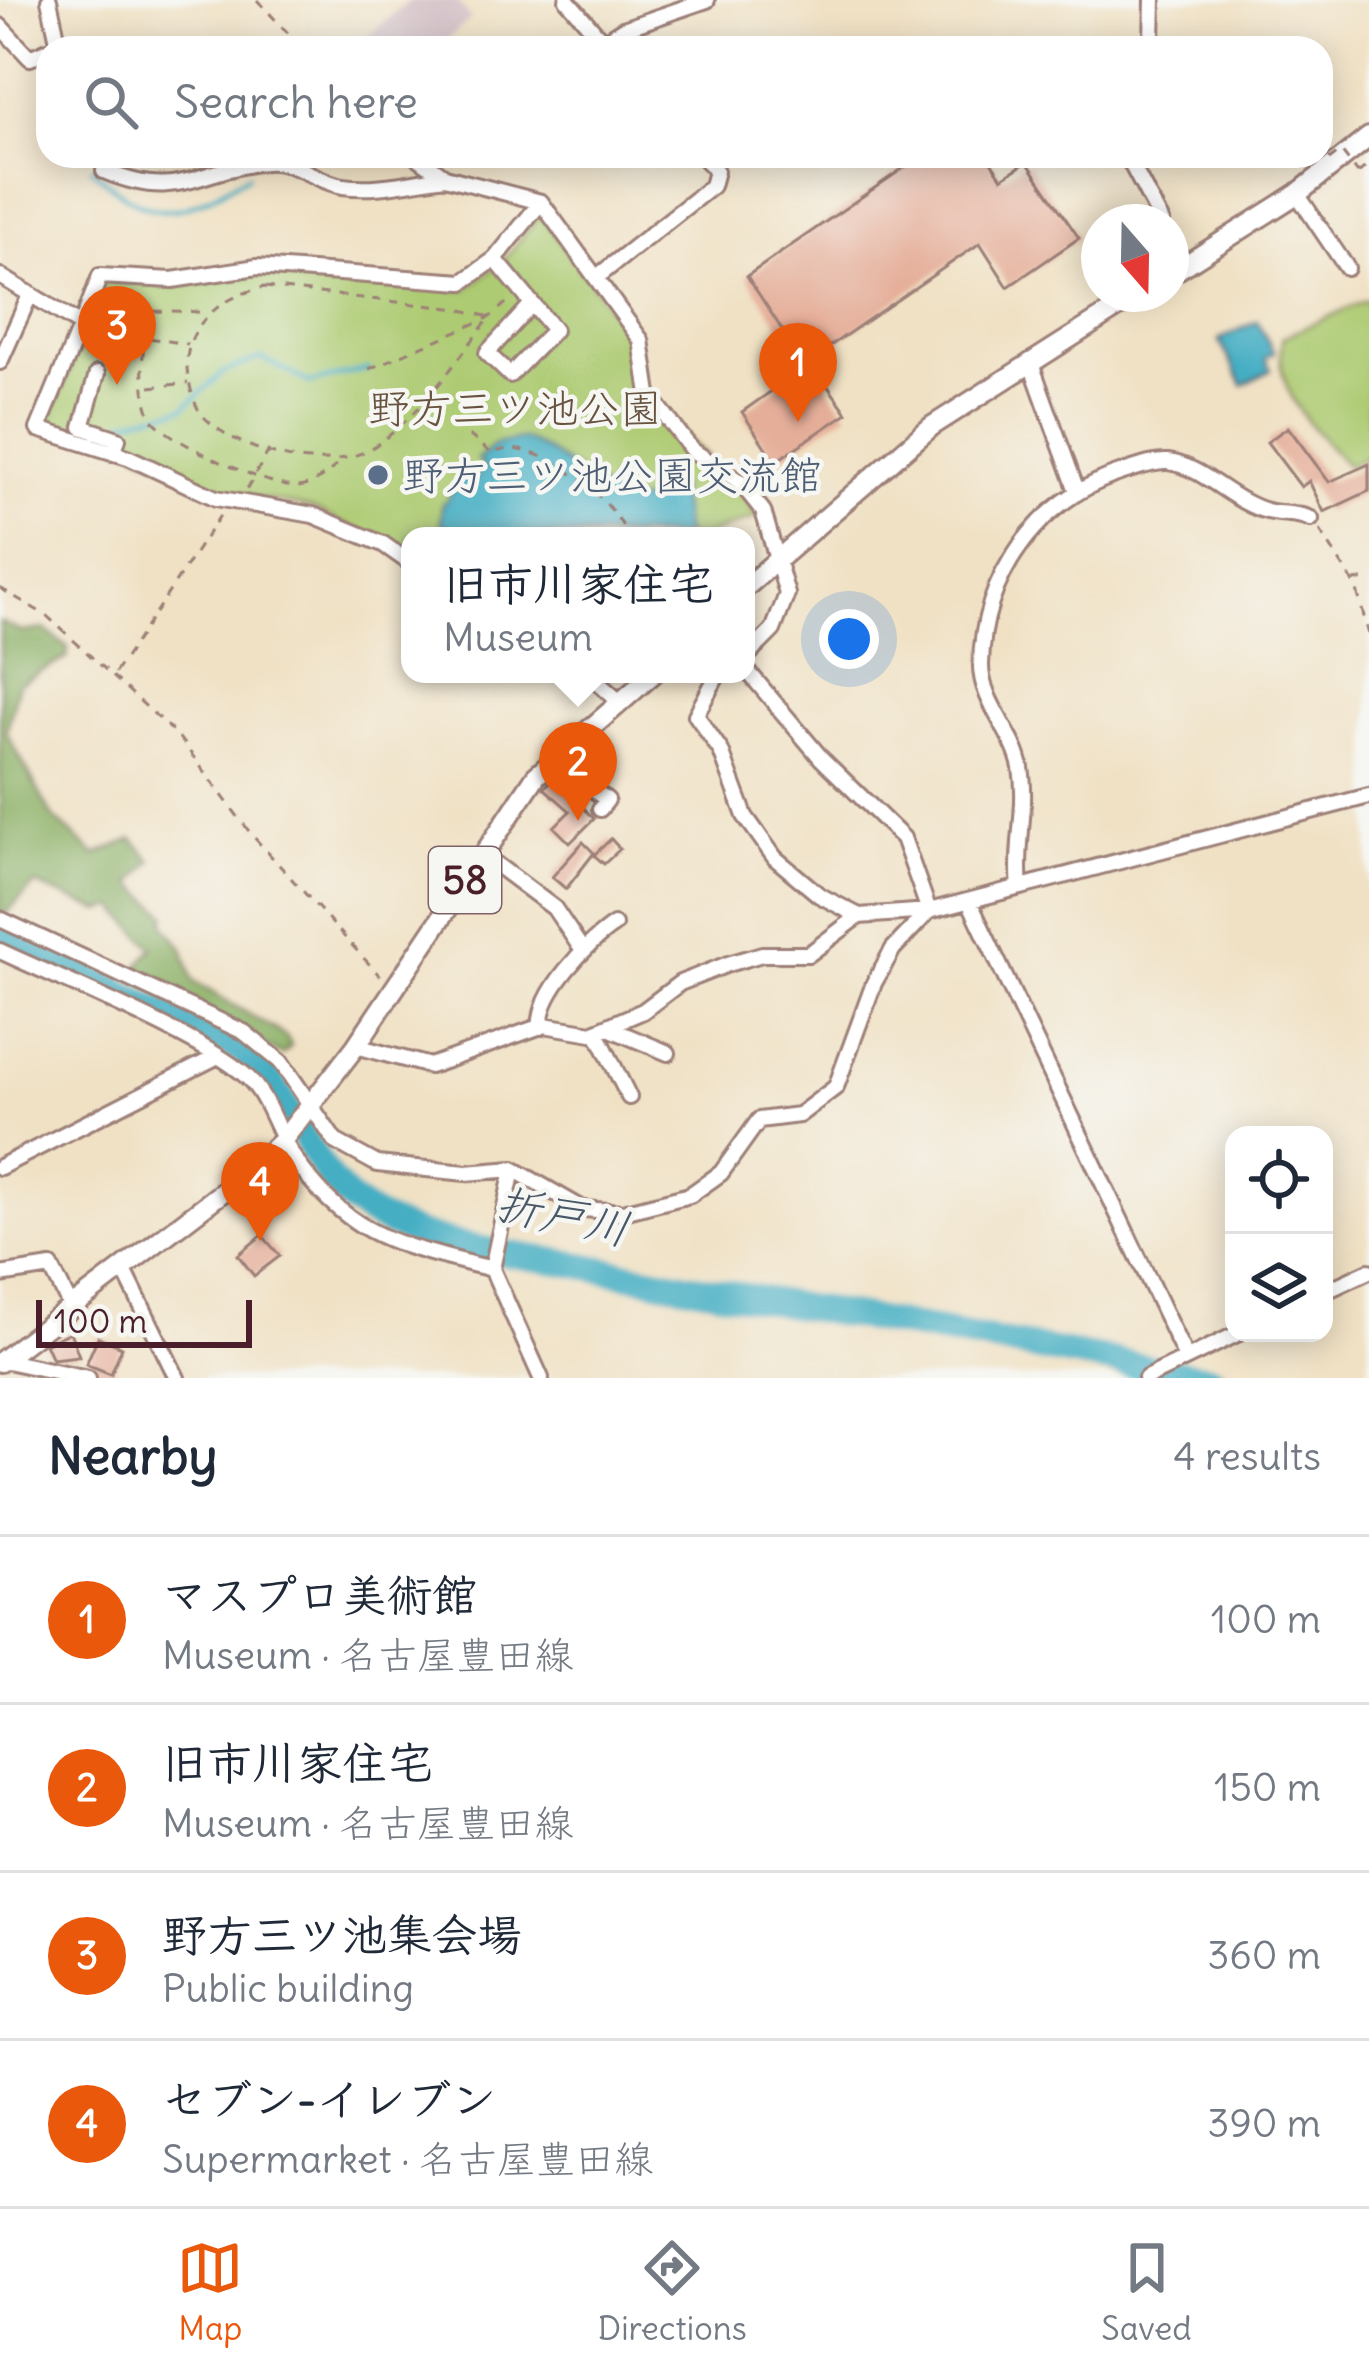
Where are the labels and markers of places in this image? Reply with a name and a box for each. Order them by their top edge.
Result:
pin: 3 [78,286,156,385]
pin: 1 [759,323,837,422]
place label: 野方三ツ池公園交流館 [402,449,822,501]
marker: 野方三ツ池公園交流館 [365,462,391,488]
pin: 2 [539,722,617,821]
pin: 4 [221,1142,299,1241]

